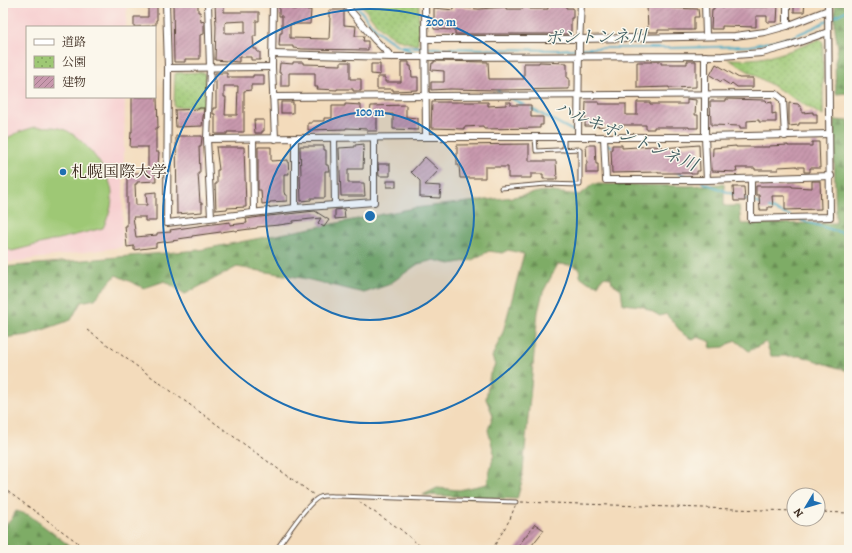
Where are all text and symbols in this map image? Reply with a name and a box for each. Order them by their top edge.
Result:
text: 200 m [426,14,456,30]
water label: ポントンネ川 [545,25,649,49]
legend [26,26,156,98]
text: 道路 [62,34,86,50]
text: 公園 [62,54,86,70]
text: 建物 [62,74,86,90]
water label: ハルキポントンネ川 [551,96,703,177]
text: 100 m [356,104,384,120]
place label: 札幌国際大学 [71,161,167,183]
marker: 札幌国際大学 [58,167,68,177]
centre of rings [363,209,377,223]
north arrow [786,487,826,527]
text: N [790,505,807,521]

